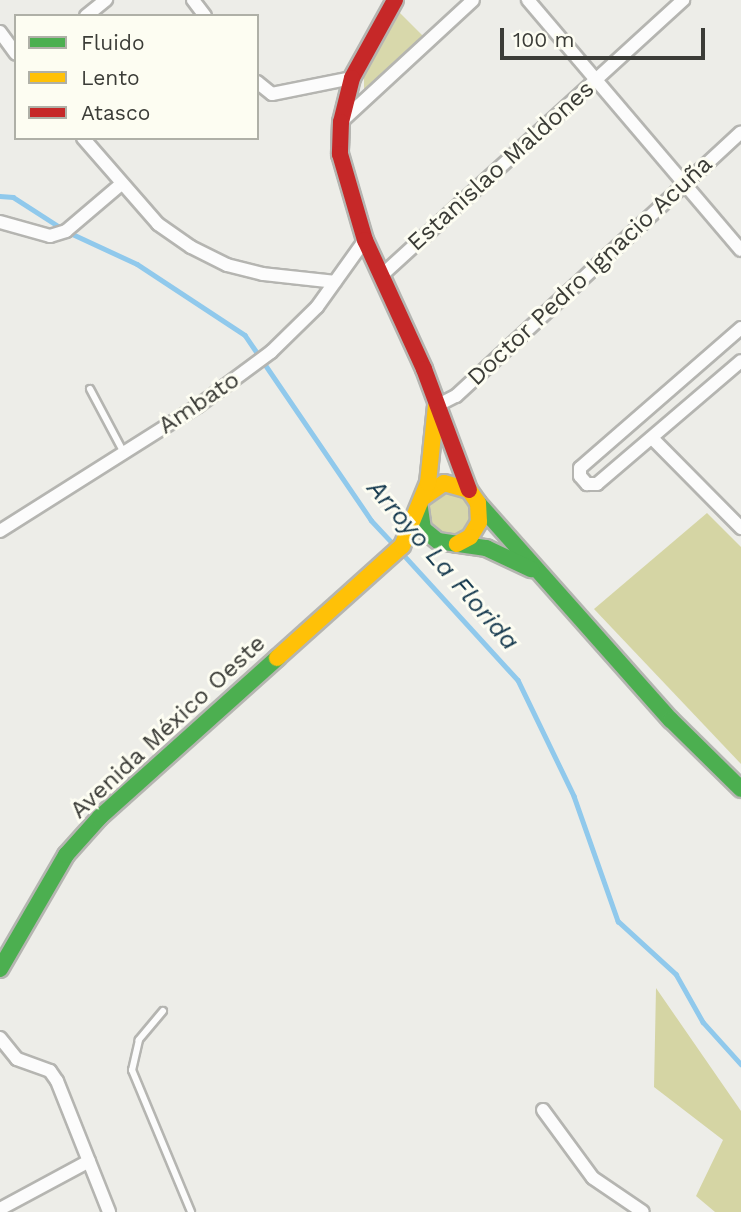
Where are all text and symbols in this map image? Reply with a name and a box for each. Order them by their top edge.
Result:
legend [14,14,259,140]
scale bar [503,14,708,58]
text: 100 m [513,27,575,52]
text: Fluido [81,30,145,55]
text: Lento [81,65,140,90]
street label: Estanislao Maldones [402,75,600,257]
text: Atasco [81,100,150,125]
street label: Doctor Pedro Ignacio Acuña [461,149,719,393]
street label: Ambato [153,366,245,440]
water label: Arroyo La Florida [360,473,526,657]
street label: Avenida México Oeste [64,629,272,825]

